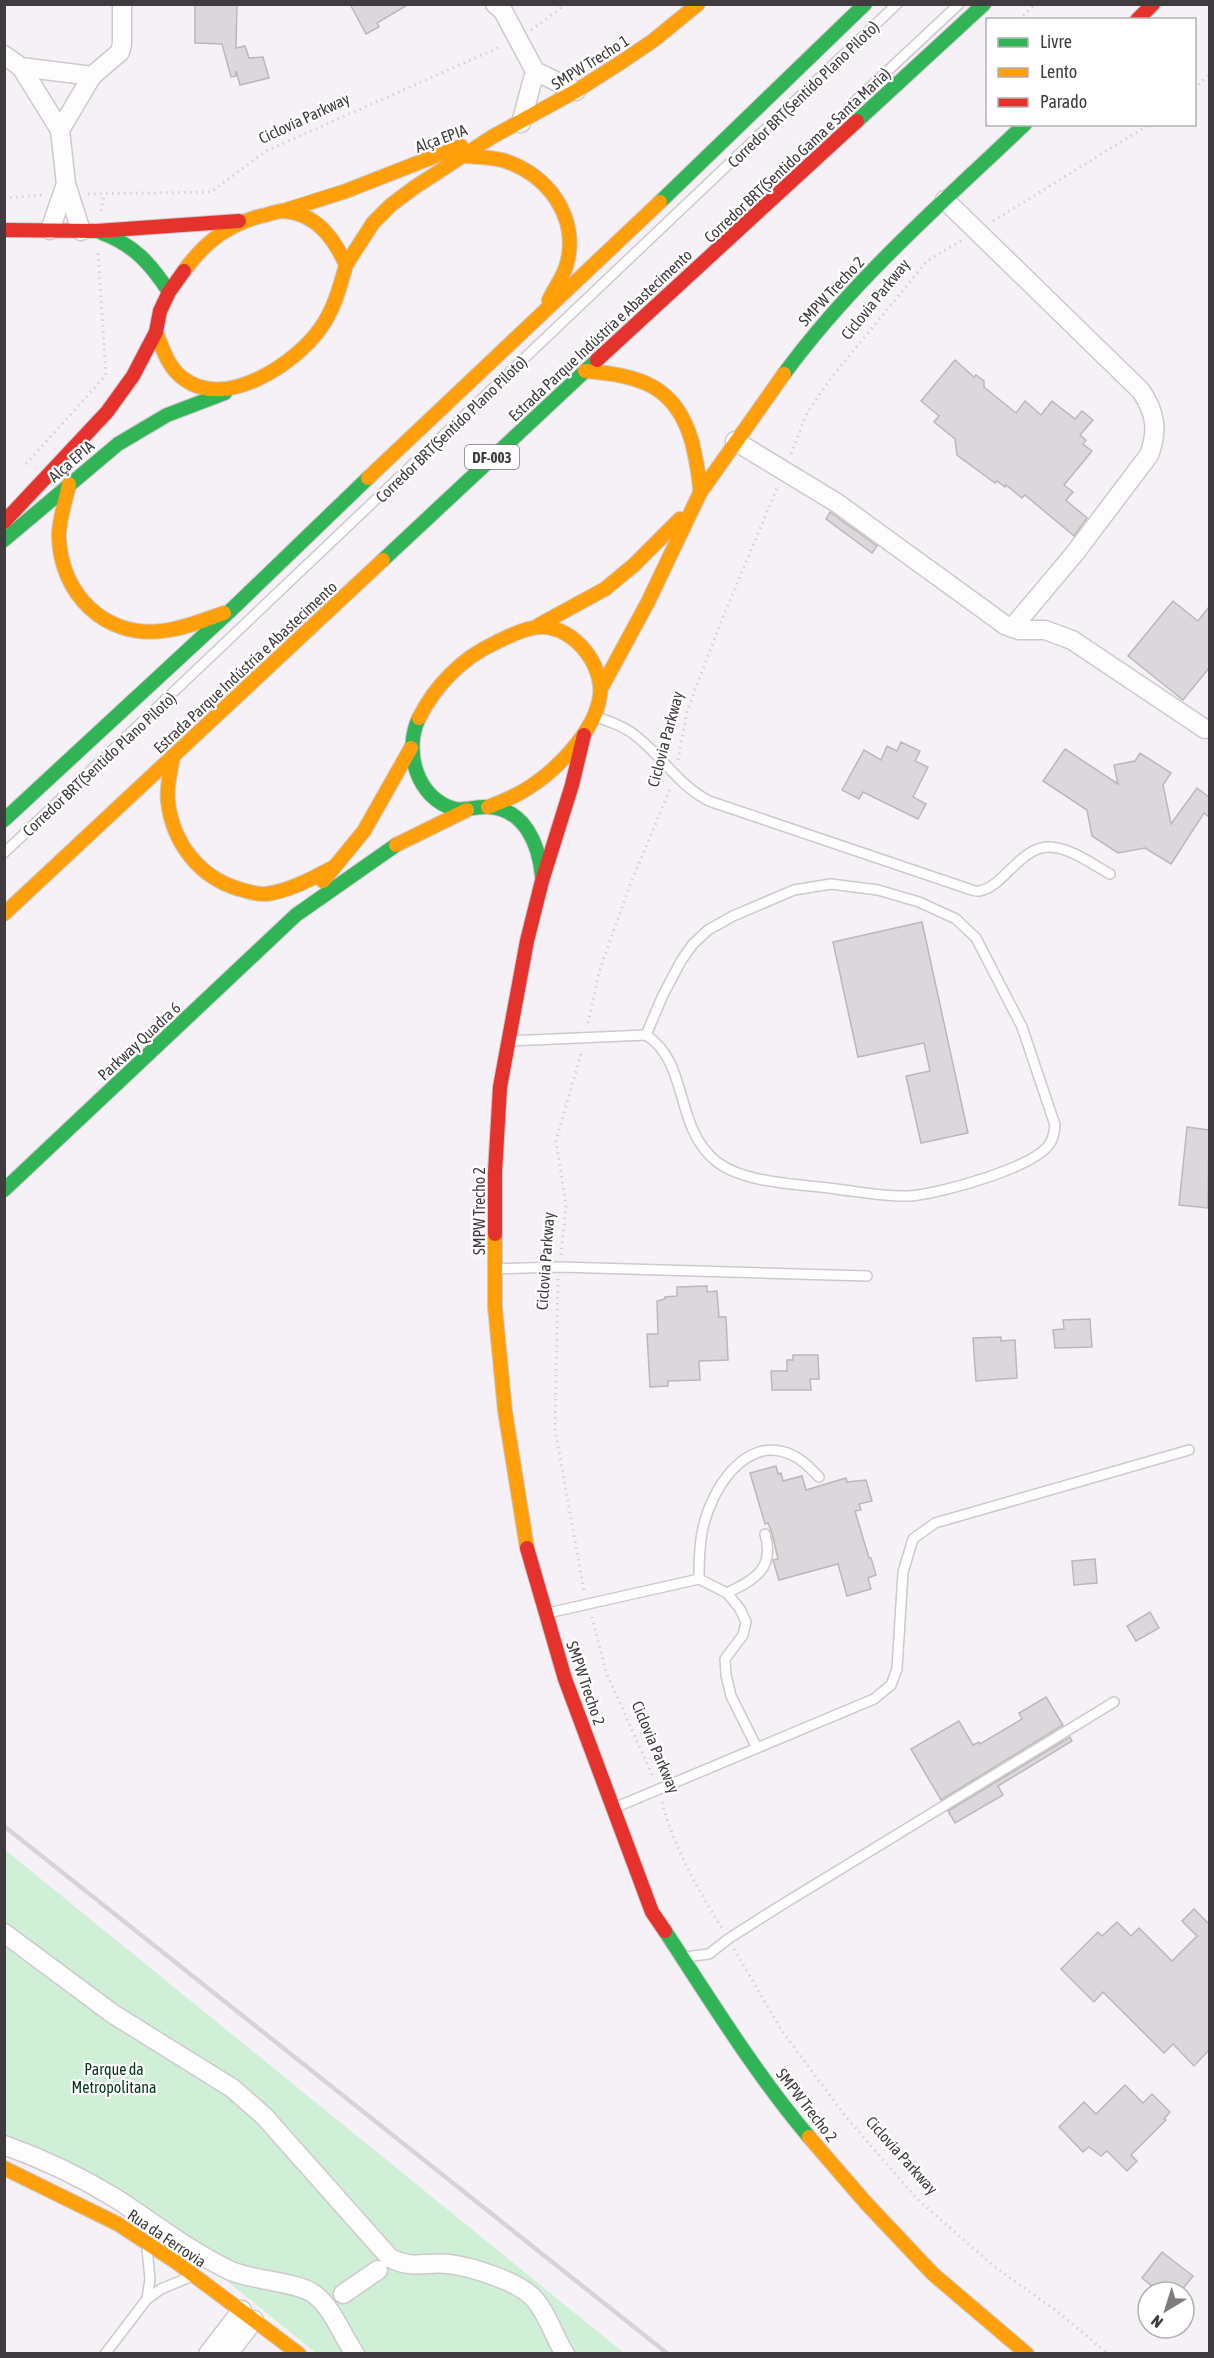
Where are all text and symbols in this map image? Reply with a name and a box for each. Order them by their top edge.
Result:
street label: Corredor BRT(Sentido Plano Piloto) [724,17,883,172]
legend [986,18,1196,126]
street label: SMPW Trecho 1 [548,31,632,93]
text: Livre [1040,31,1072,52]
text: Lento [1040,61,1077,82]
street label: Corredor BRT(Sentido Gama e Santa Maria) [700,64,894,247]
street label: Ciclovia Parkway [256,89,353,148]
text: Parado [1040,91,1087,112]
street label: Alça EPIA [413,120,470,157]
street label: Estrada Parque Indústria e Abastecimento [505,245,696,425]
street label: SMPW Trecho 2 [794,253,868,329]
street label: Ciclovia Parkway [837,255,914,343]
street label: Corredor BRT(Sentido Plano Piloto) [372,352,531,507]
street label: Alça EPIA [45,436,98,486]
road number: DF-003 [465,445,519,469]
street label: Estrada Parque Indústria e Abastecimento [150,577,341,757]
street label: Corredor BRT(Sentido Plano Piloto) [19,688,180,840]
street label: Ciclovia Parkway [644,689,687,789]
street label: Parkway Quadra 6 [94,998,185,1084]
street label: SMPW Trecho 2 [470,1167,488,1255]
street label: Ciclovia Parkway [533,1211,558,1311]
street label: SMPW Trecho 2 [563,1638,609,1728]
street label: Ciclovia Parkway [628,1698,684,1797]
park label: Parque da Metropolitana [71,2060,157,2097]
street label: SMPW Trecho 2 [773,2065,841,2145]
street label: Ciclovia Parkway [862,2112,942,2199]
street label: Rua da Ferrovia [124,2205,210,2271]
north arrow [1136,2280,1196,2340]
text: N [1147,2312,1166,2332]

